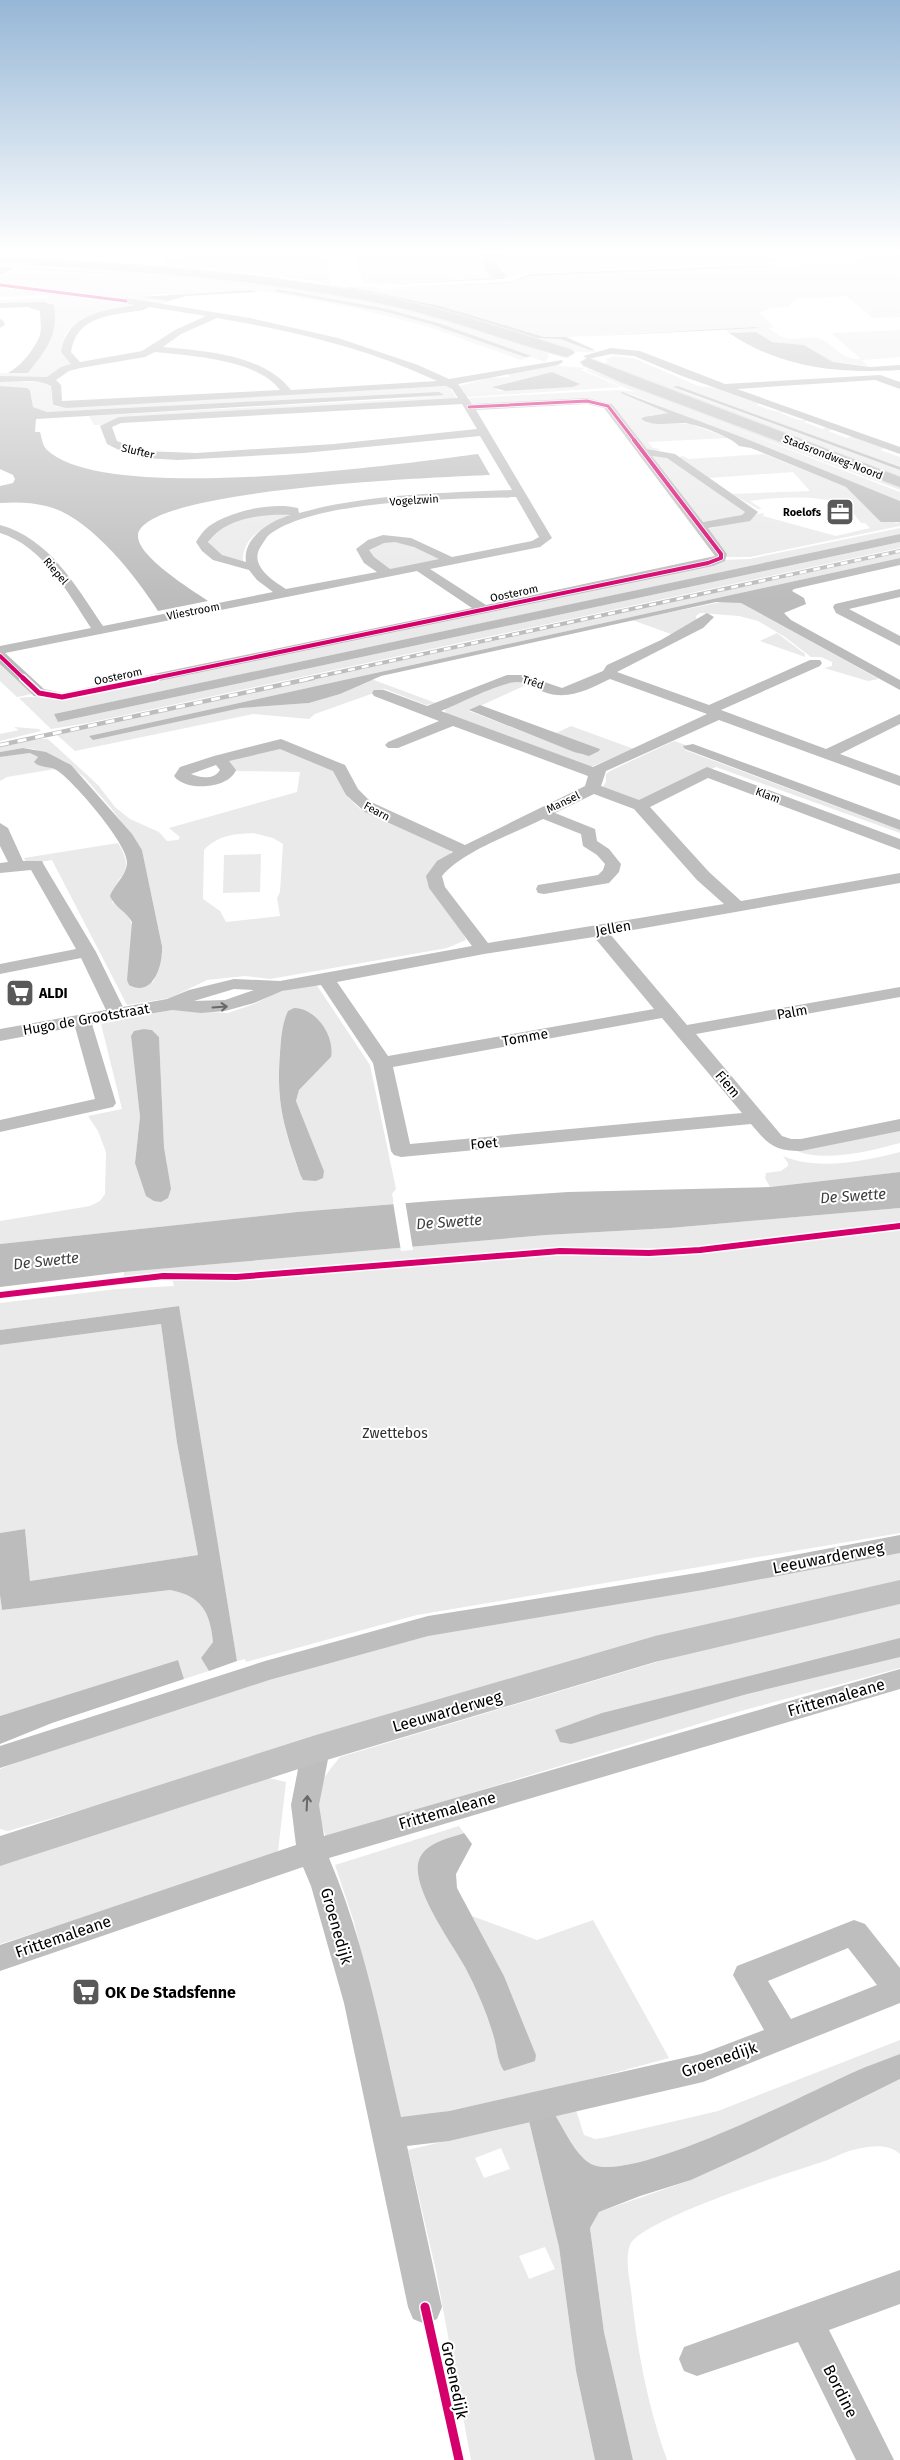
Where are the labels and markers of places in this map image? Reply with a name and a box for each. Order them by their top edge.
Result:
office icon: Roelofs [825,497,855,527]
place label: Roelofs [783,506,822,519]
supermarket icon: ALDI [5,978,35,1008]
place label: ALDI [38,985,68,1002]
supermarket icon: OK De Stadsfenne [71,1977,101,2007]
place label: OK De Stadsfenne [105,1983,236,2002]

